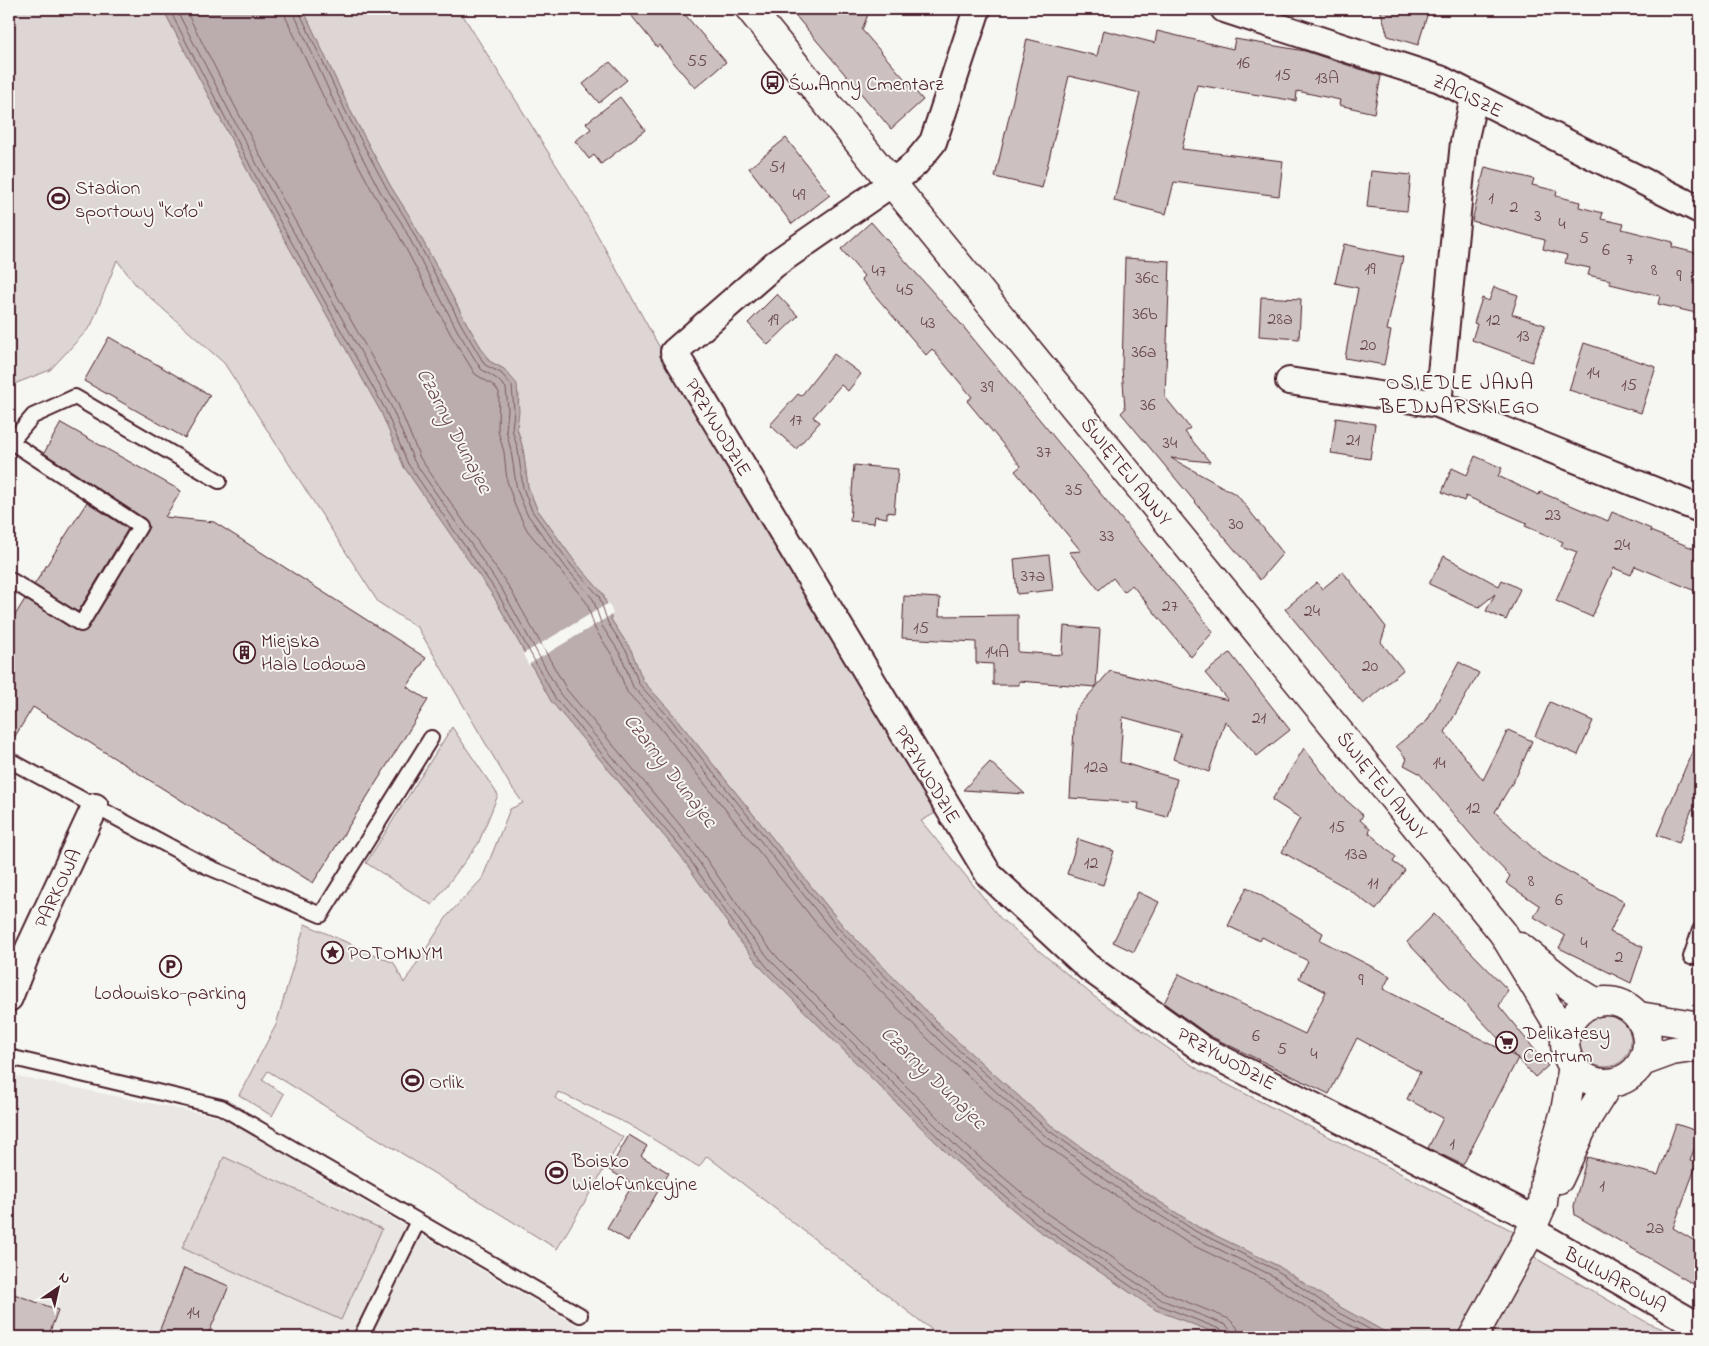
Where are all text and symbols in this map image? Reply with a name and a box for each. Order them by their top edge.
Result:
house number: 55 [687,49,707,75]
house number: 16 [1236,51,1250,77]
house number: 15 [1275,63,1291,89]
house number: 13A [1315,66,1339,92]
street label: ZACISZE [1427,68,1507,127]
bus stop icon: Św.Anny Cmentarz [760,71,784,95]
place label: Św.Anny Cmentarz [788,71,944,100]
house number: 51 [769,155,785,181]
place label: Stadion sportowy "Koło" [75,175,203,227]
house number: 49 [793,183,806,209]
sports icon: Stadion sportowy "Koło" [47,186,71,210]
house number: 1 [1488,186,1494,212]
house number: 2 [1510,195,1519,221]
house number: 3 [1534,204,1542,230]
house number: 4 [1558,212,1566,238]
house number: 5 [1579,226,1589,252]
house number: 6 [1602,238,1610,264]
house number: 7 [1626,247,1634,273]
house number: 19 [1364,257,1376,283]
house number: 8 [1651,258,1658,284]
house number: 47 [872,259,887,285]
house number: 9 [1676,264,1682,290]
house number: 36c [1135,266,1159,292]
house number: 45 [896,278,914,304]
house number: 36b [1133,302,1158,328]
house number: 28a [1267,307,1293,333]
house number: 19 [767,308,779,334]
house number: 12 [1486,308,1500,334]
house number: 43 [921,311,935,337]
house number: 13 [1516,324,1530,350]
house number: 20 [1360,333,1377,359]
house number: 36a [1131,340,1157,366]
house number: 14 [1586,361,1600,387]
water label: Czarny Dunajec [408,363,500,500]
district label: OSIEDLE JANA BEDNARSKIEGO [1379,369,1540,423]
house number: 15 [1621,373,1637,399]
street label: PRZYWODZIE [676,374,758,483]
house number: 39 [981,375,994,401]
house number: 36 [1140,393,1156,419]
house number: 17 [789,408,803,434]
street label: ŚWIĘTEJ ANNY [1072,412,1178,533]
house number: 21 [1346,428,1361,454]
house number: 34 [1163,431,1178,457]
house number: 37 [1037,440,1052,466]
house number: 35 [1065,478,1083,504]
house number: 23 [1545,503,1561,529]
house number: 30 [1228,512,1244,538]
house number: 33 [1100,524,1114,550]
house number: 24 [1614,533,1631,559]
house number: 37a [1021,564,1045,590]
house number: 27 [1162,594,1179,620]
house number: 24 [1304,599,1321,625]
house number: 15 [913,616,929,642]
place label: Miejska Hala Lodowa [261,628,366,680]
building icon: Miejska Hala Lodowa [233,640,257,664]
house number: 14A [985,640,1009,666]
house number: 20 [1362,654,1379,680]
house number: 21 [1252,706,1267,732]
water label: Czarny Dunajec [615,708,725,836]
street label: PRZYWODZIE [885,721,967,830]
street label: ŚWIĘTEJ ANNY [1328,726,1434,847]
house number: 14 [1432,751,1446,777]
house number: 12a [1084,755,1108,781]
house number: 12 [1466,796,1480,822]
house number: 15 [1329,815,1345,841]
house number: 13a [1345,842,1367,868]
street label: PARKOWA [28,845,90,933]
house number: 12 [1084,851,1098,877]
house number: 8 [1528,869,1535,895]
house number: 11 [1367,871,1379,897]
house number: 6 [1555,888,1563,914]
house number: 4 [1580,931,1588,957]
place icon: POTOMNYM [320,940,344,964]
place label: POTOMNYM [348,940,443,969]
house number: 2 [1615,945,1624,971]
parking icon: Lodowisko-parking [158,954,182,978]
house number: 9 [1358,968,1364,994]
place label: Lodowisko-parking [94,980,246,1010]
water label: Czarny Dunajec [873,1020,994,1138]
place label: Delikatesy Centrum [1522,1020,1610,1072]
street label: PRZYWODZIE [1171,1021,1281,1099]
house number: 6 [1252,1024,1260,1050]
supermarket icon: Delikatesy Centrum [1495,1031,1519,1055]
house number: 5 [1277,1037,1287,1063]
house number: 4 [1310,1042,1318,1068]
sports icon: Orlik [401,1069,425,1093]
place label: Orlik [429,1069,464,1098]
house number: 1 [1449,1132,1455,1158]
place label: Boisko Wielofunkcyjne [571,1148,697,1200]
sports icon: Boisko Wielofunkcyjne [544,1160,568,1184]
house number: 1 [1599,1174,1605,1200]
house number: 2a [1646,1216,1664,1242]
street label: BULWAROWA [1557,1240,1671,1321]
north arrow [32,1264,82,1314]
text: N [55,1267,74,1290]
house number: 14 [186,1301,200,1327]

